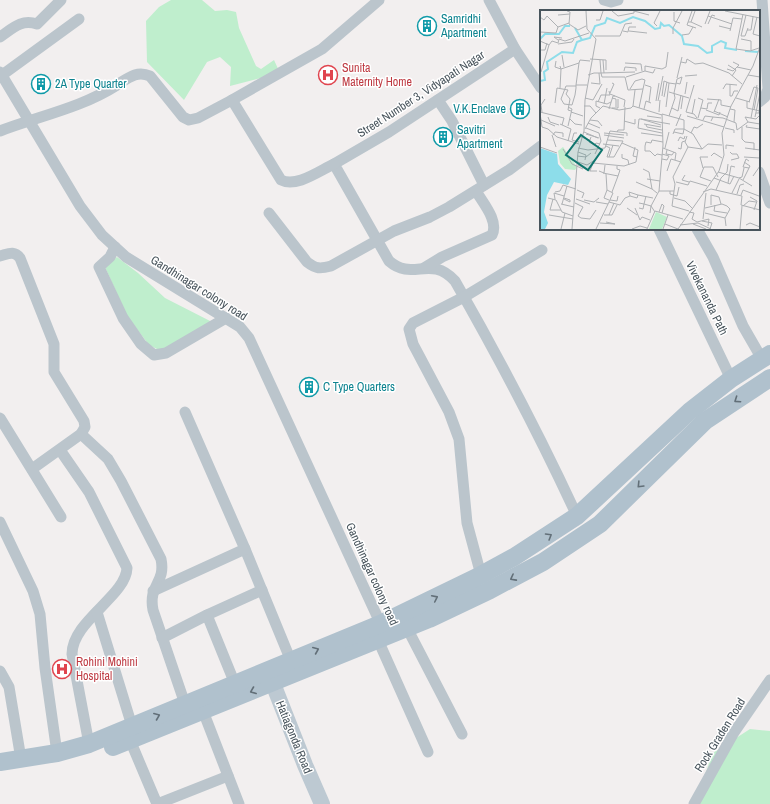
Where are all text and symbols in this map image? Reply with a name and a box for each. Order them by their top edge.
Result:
inset map [540,10,760,230]
place label: Samridhi Apartment [440,11,487,41]
building icon: Samridhi Apartment [416,15,438,37]
street label: Street Number 3, Vidyapati Nagar [354,46,488,141]
place label: Sunita Maternity Home [342,60,412,90]
hospital icon: Sunita Maternity Home [317,64,339,86]
building icon: 2A Type Quarter [30,73,52,95]
place label: 2A Type Quarter [55,76,127,92]
building icon: V.K.Enclave [509,98,531,120]
place label: V.K.Enclave [453,101,506,117]
place label: Savitri Apartment [456,122,503,152]
building icon: Savitri Apartment [432,126,454,148]
street label: Gandhinagar colony road [148,252,250,324]
street label: Vivekananda Path [682,258,732,338]
building icon: C Type Quarters [298,376,320,398]
place label: C Type Quarters [323,379,395,395]
one-way arrow [735,395,742,402]
one-way arrow [637,480,645,488]
street label: Gandhinagar colony road [342,520,402,628]
one-way arrow [545,533,552,540]
one-way arrow [510,573,517,580]
one-way arrow [431,595,439,603]
one-way arrow [312,647,320,655]
place label: Rohini Mohini Hospital [76,654,138,684]
hospital icon: Rohini Mohini Hospital [51,658,73,680]
one-way arrow [249,686,256,694]
street label: Rock Graden Road [691,695,749,775]
street label: Hatiagonda Road [272,698,316,776]
one-way arrow [154,712,161,720]

